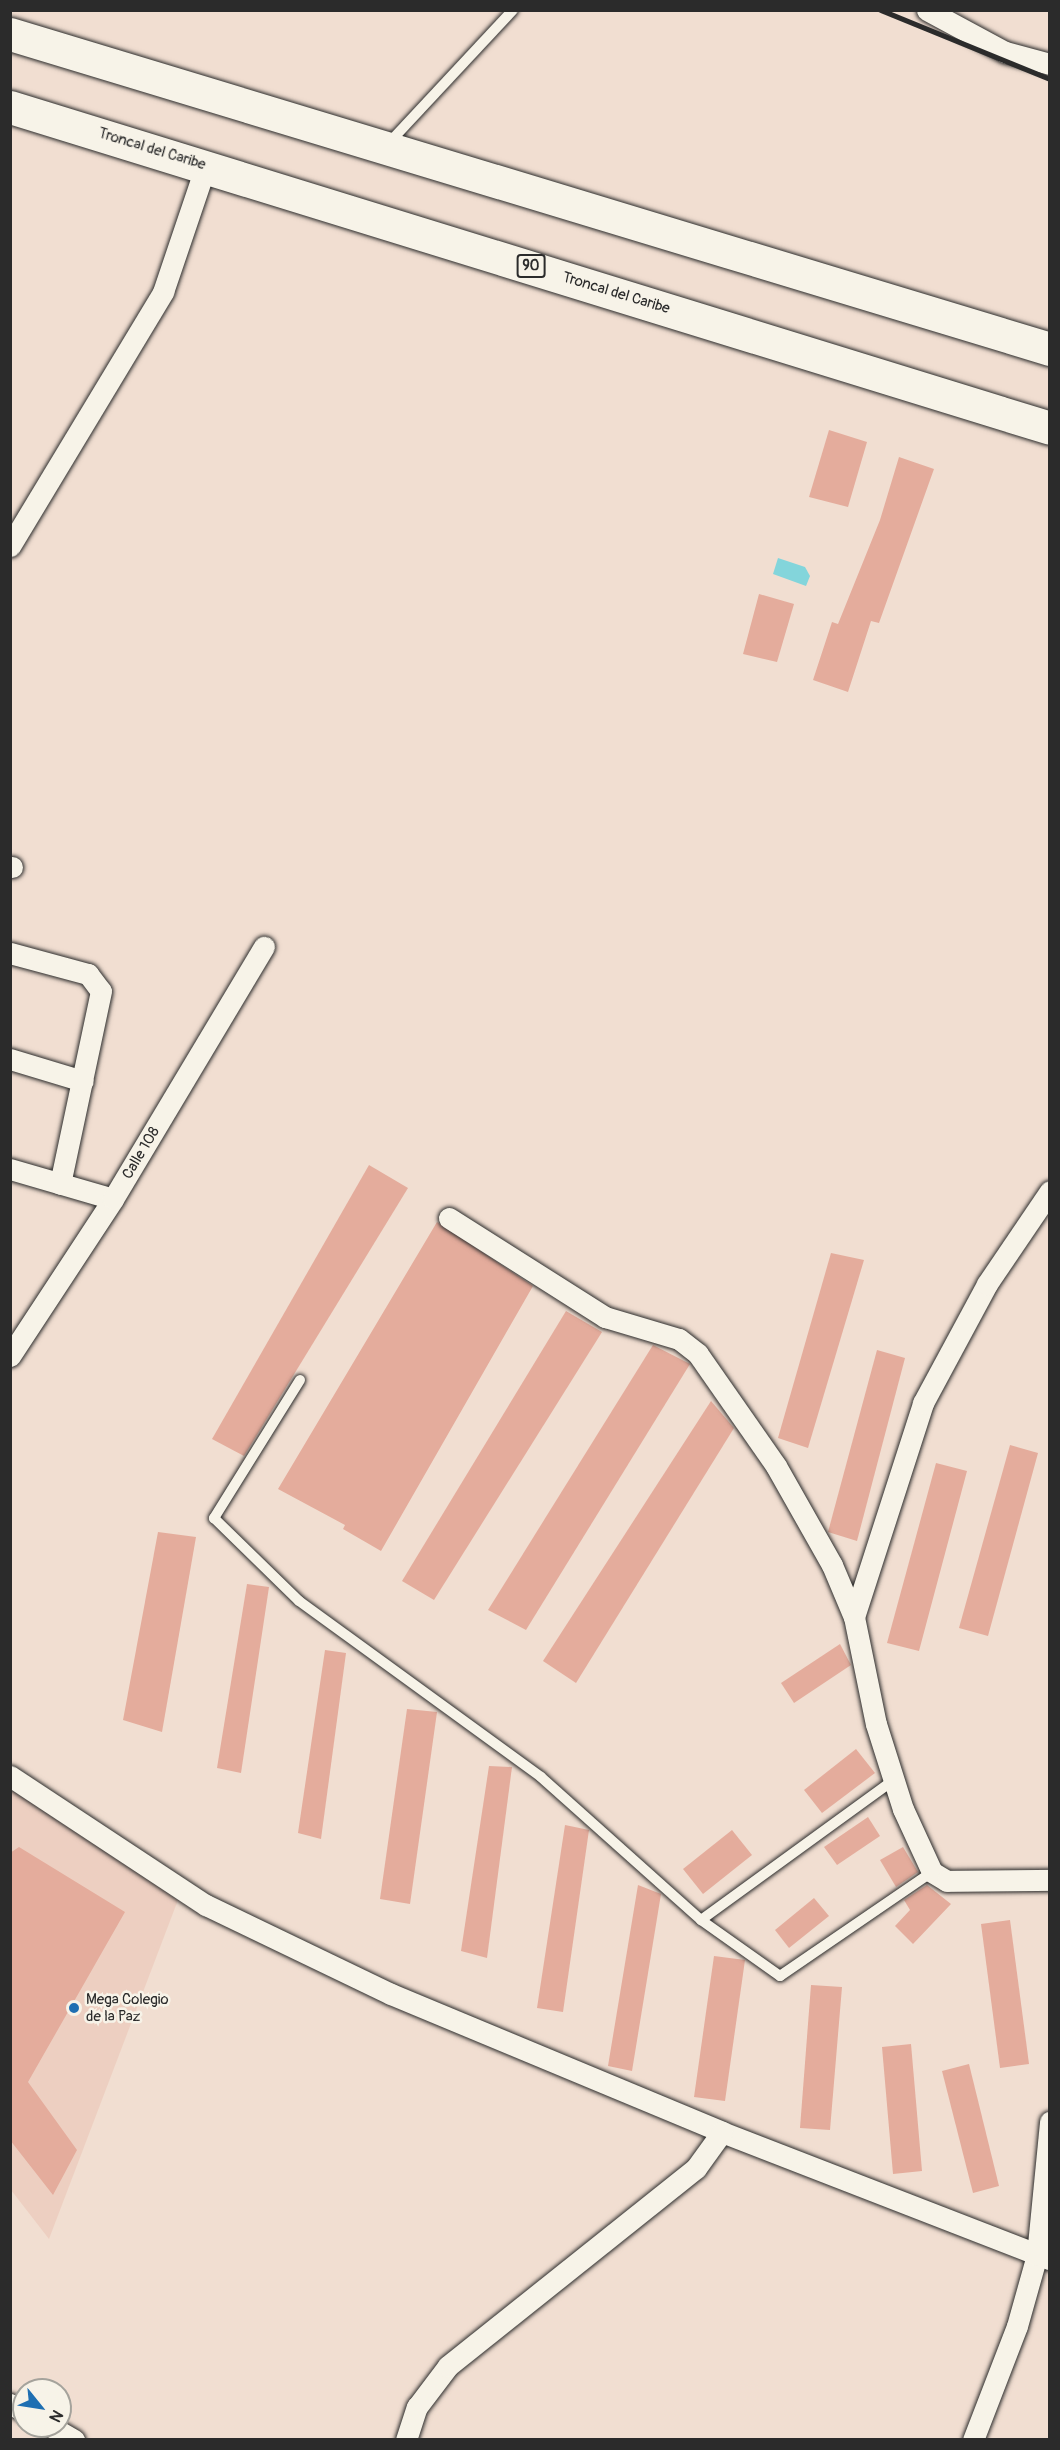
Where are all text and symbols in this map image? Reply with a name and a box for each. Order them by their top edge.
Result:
street label: Troncal del Caribe [96,124,208,174]
road number: 90 [516,255,546,277]
street label: Troncal del Caribe [560,268,672,318]
street label: Calle 108 [118,1124,164,1182]
place label: Mega Colegio de la Paz [86,1990,169,2025]
marker: Mega Colegio de la Paz [67,2001,81,2015]
north arrow [12,2378,72,2438]
text: N [44,2406,67,2426]

